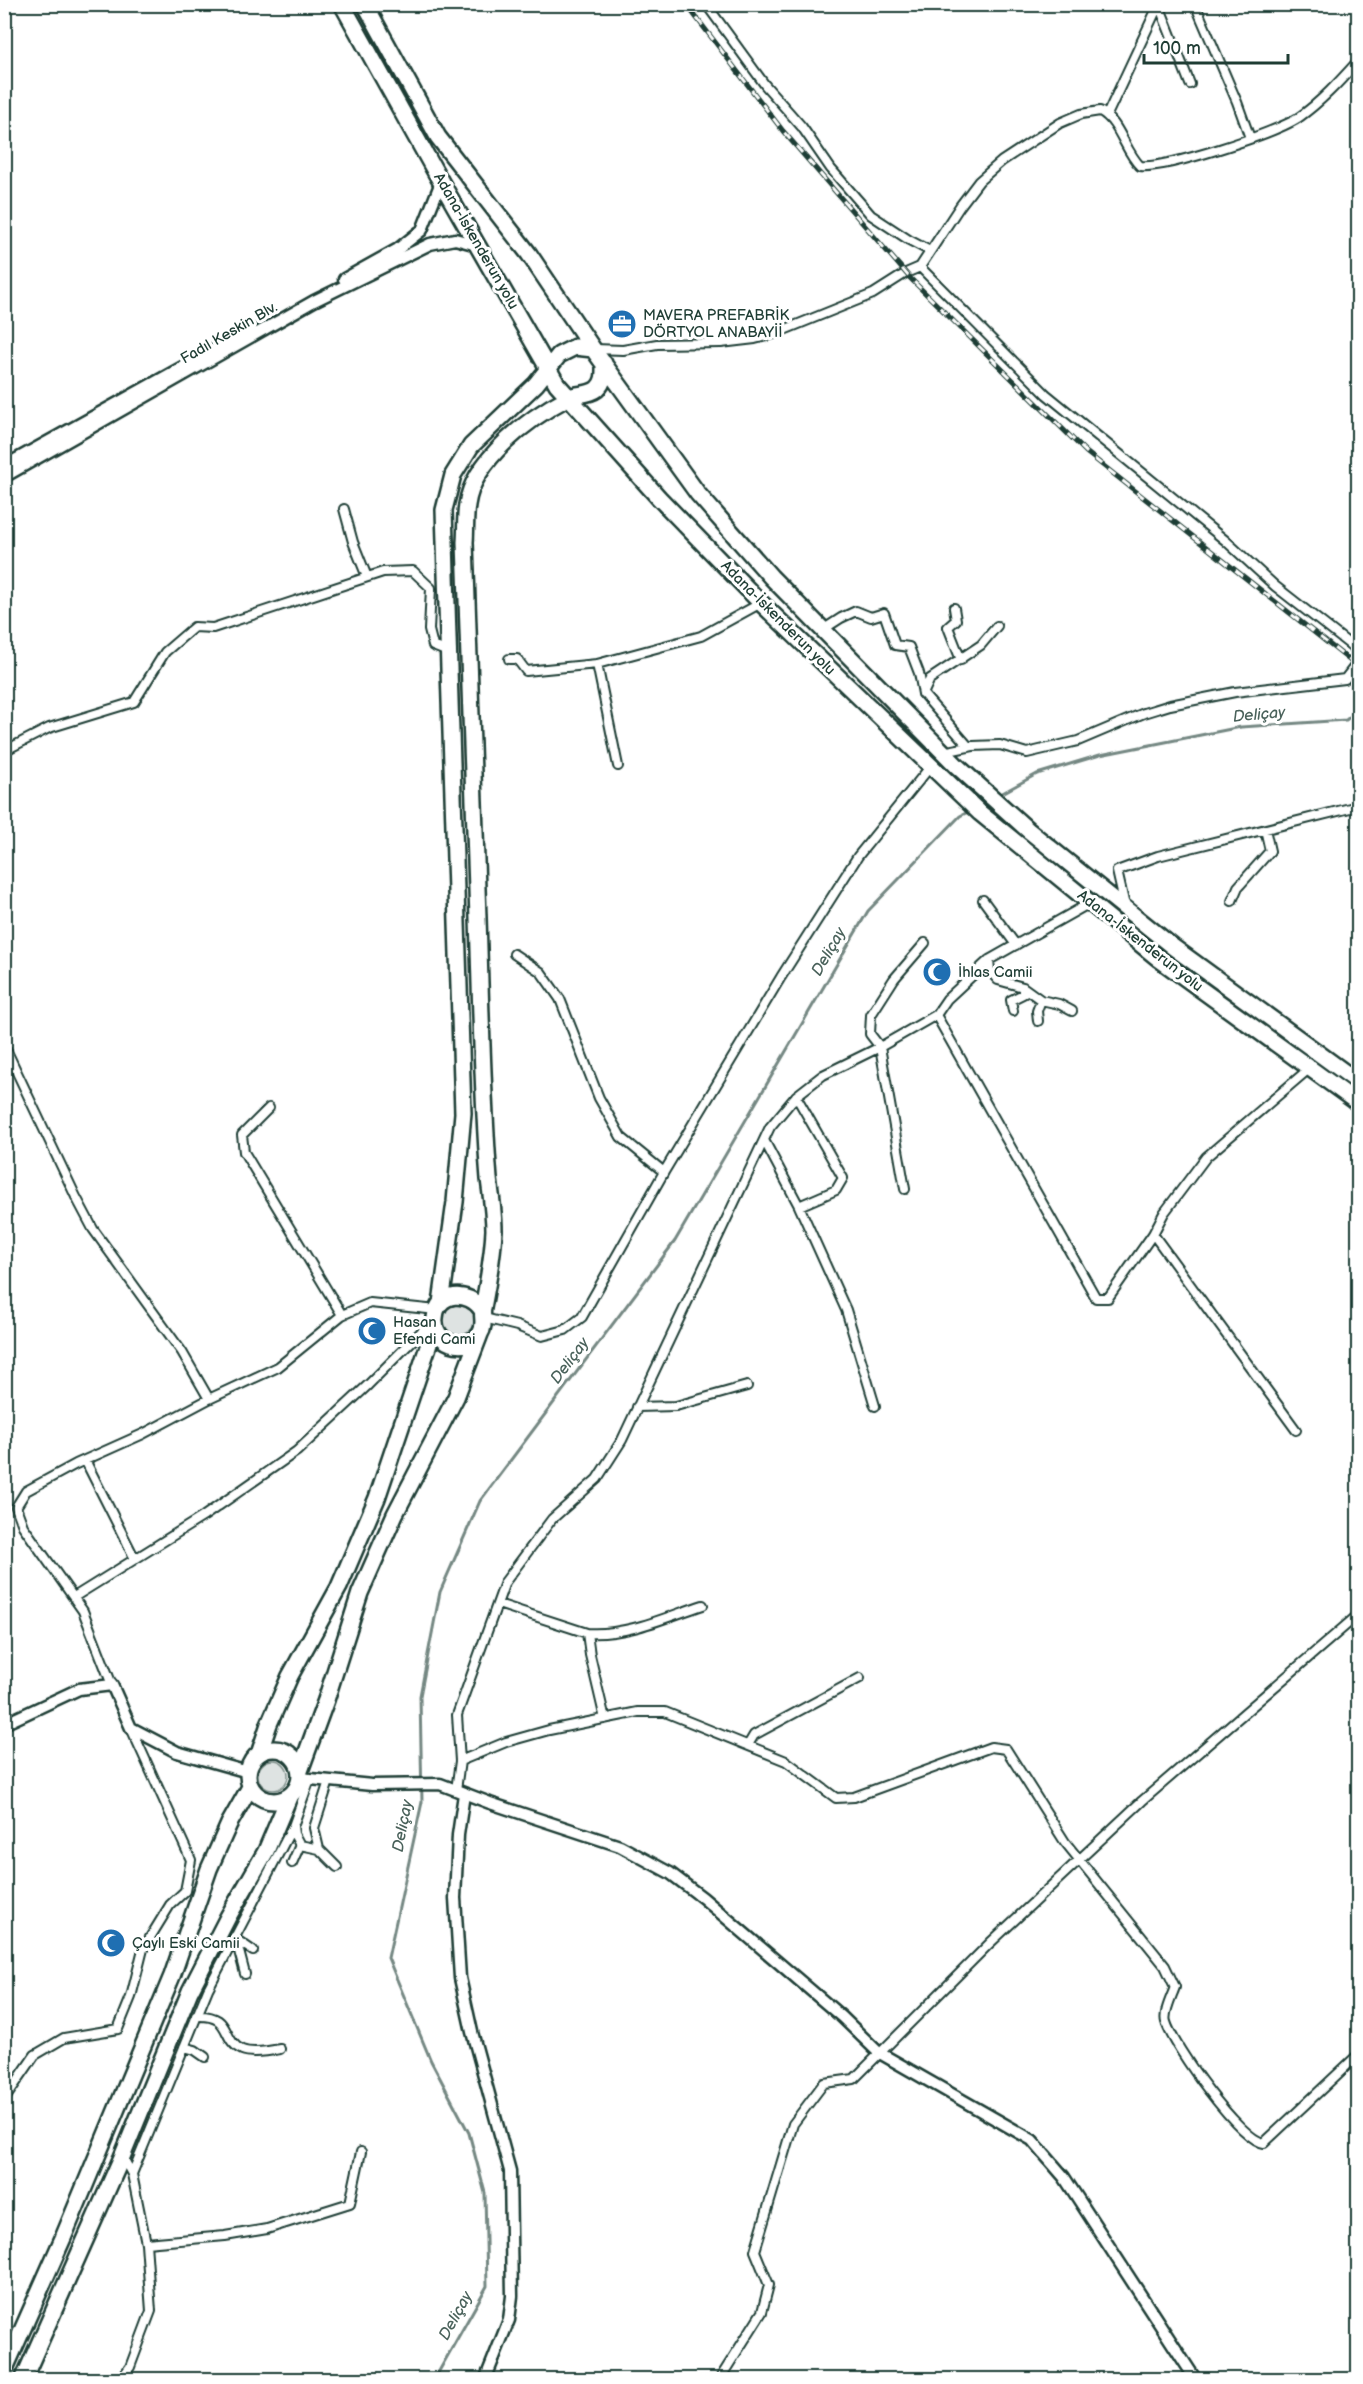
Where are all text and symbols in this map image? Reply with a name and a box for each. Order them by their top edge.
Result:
scale bar [1144,27,1288,65]
text: 100 m [1153,38,1201,59]
street label: Adana-İskenderun yolu [429,169,523,313]
street label: Fadıl Keskin Blv. [177,298,281,368]
place label: MAVERA PREFABRİK DÖRTYOL ANABAYİİ [643,306,790,342]
office icon: MAVERA PREFABRİK DÖRTYOL ANABAYİİ [606,308,638,340]
street label: Adana-İskenderun yolu [717,557,839,679]
water label: Deliçay [1232,703,1287,727]
street label: Adana-İskenderun yolu [1073,886,1207,996]
water label: Deliçay [808,924,851,980]
mosque icon: İhlas Camii [921,956,953,988]
place label: İhlas Camii [958,963,1032,982]
place label: Hasan Efendi Cami [393,1313,476,1349]
mosque icon: Hasan Efendi Cami [356,1315,388,1347]
water label: Deliçay [547,1334,594,1388]
water label: Deliçay [389,1797,418,1854]
mosque icon: Çaylı Eski Camii [95,1927,127,1959]
place label: Çaylı Eski Camii [132,1934,240,1953]
water label: Deliçay [435,2288,477,2344]

